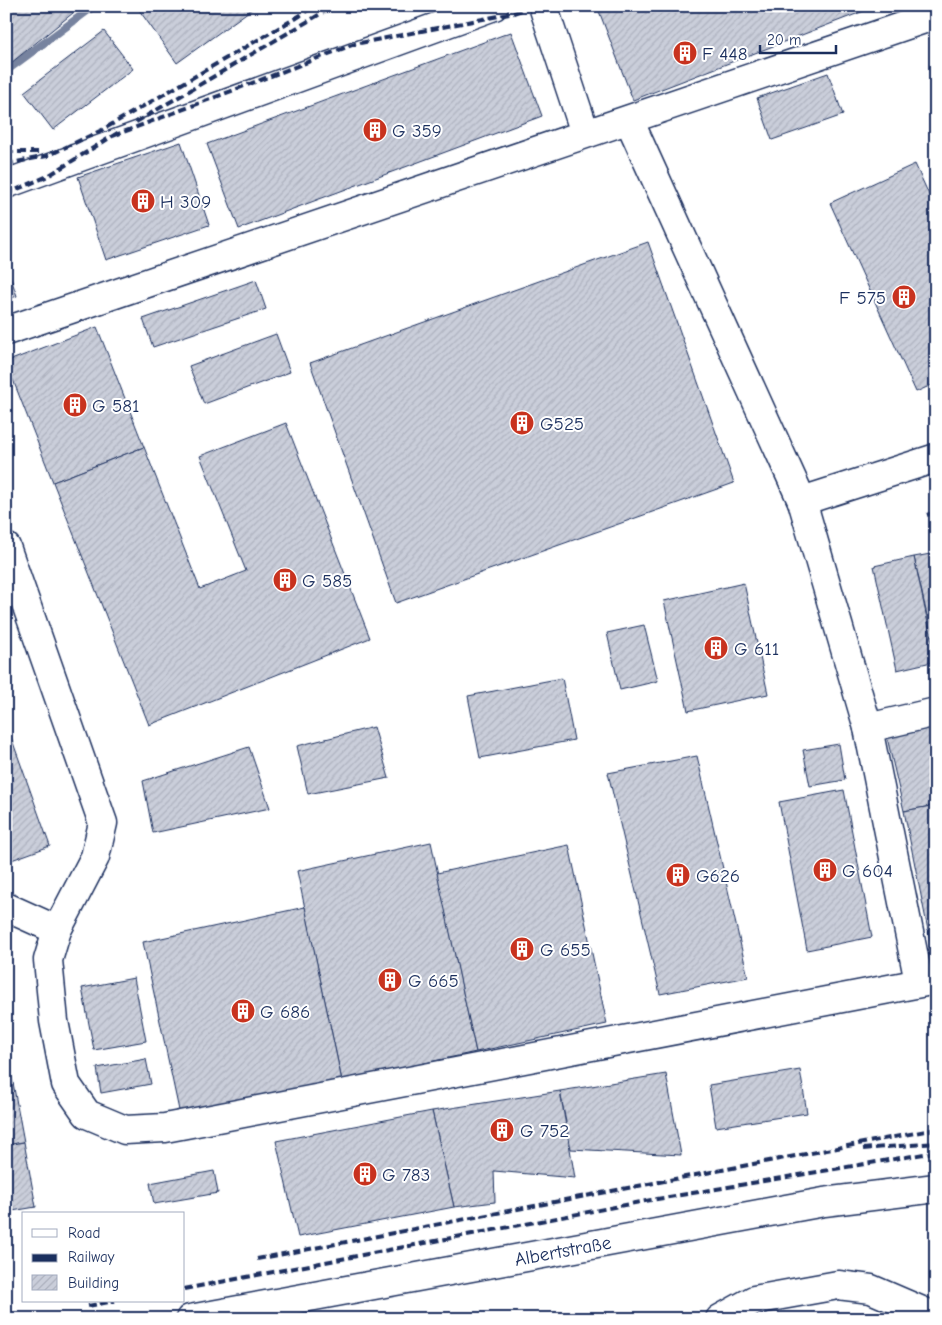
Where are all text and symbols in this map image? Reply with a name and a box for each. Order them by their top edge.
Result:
scale bar [760,22,836,54]
text: 20 m [767,31,801,49]
building icon: F 448 [672,40,698,66]
place label: F 448 [702,43,748,65]
building icon: G 359 [362,117,388,143]
place label: G 359 [392,120,442,142]
building icon: H 309 [130,188,156,214]
place label: H 309 [160,191,211,213]
building icon: F 575 [891,284,917,310]
place label: F 575 [839,287,886,309]
building icon: G 581 [62,392,88,418]
place label: G 581 [92,395,140,417]
building icon: G525 [509,410,535,436]
place label: G525 [540,413,584,435]
building icon: G 585 [272,567,298,593]
place label: G 585 [302,570,352,592]
building icon: G 611 [703,635,729,661]
place label: G 611 [734,638,779,660]
building icon: G 604 [812,857,838,883]
place label: G 604 [842,860,893,882]
building icon: G626 [665,862,691,888]
place label: G626 [696,865,740,887]
building icon: G 655 [509,936,535,962]
place label: G 655 [540,939,591,961]
building icon: G 665 [377,967,403,993]
place label: G 665 [408,970,459,992]
building icon: G 686 [230,998,256,1024]
place label: G 686 [260,1001,310,1023]
building icon: G 752 [489,1117,515,1143]
place label: G 752 [520,1120,569,1142]
building icon: G 783 [352,1161,378,1187]
place label: G 783 [382,1164,430,1186]
legend [22,1212,185,1302]
text: Road [68,1224,100,1242]
street label: Albertstraße [513,1232,613,1271]
text: Railway [68,1248,115,1266]
text: Building [68,1274,119,1292]

